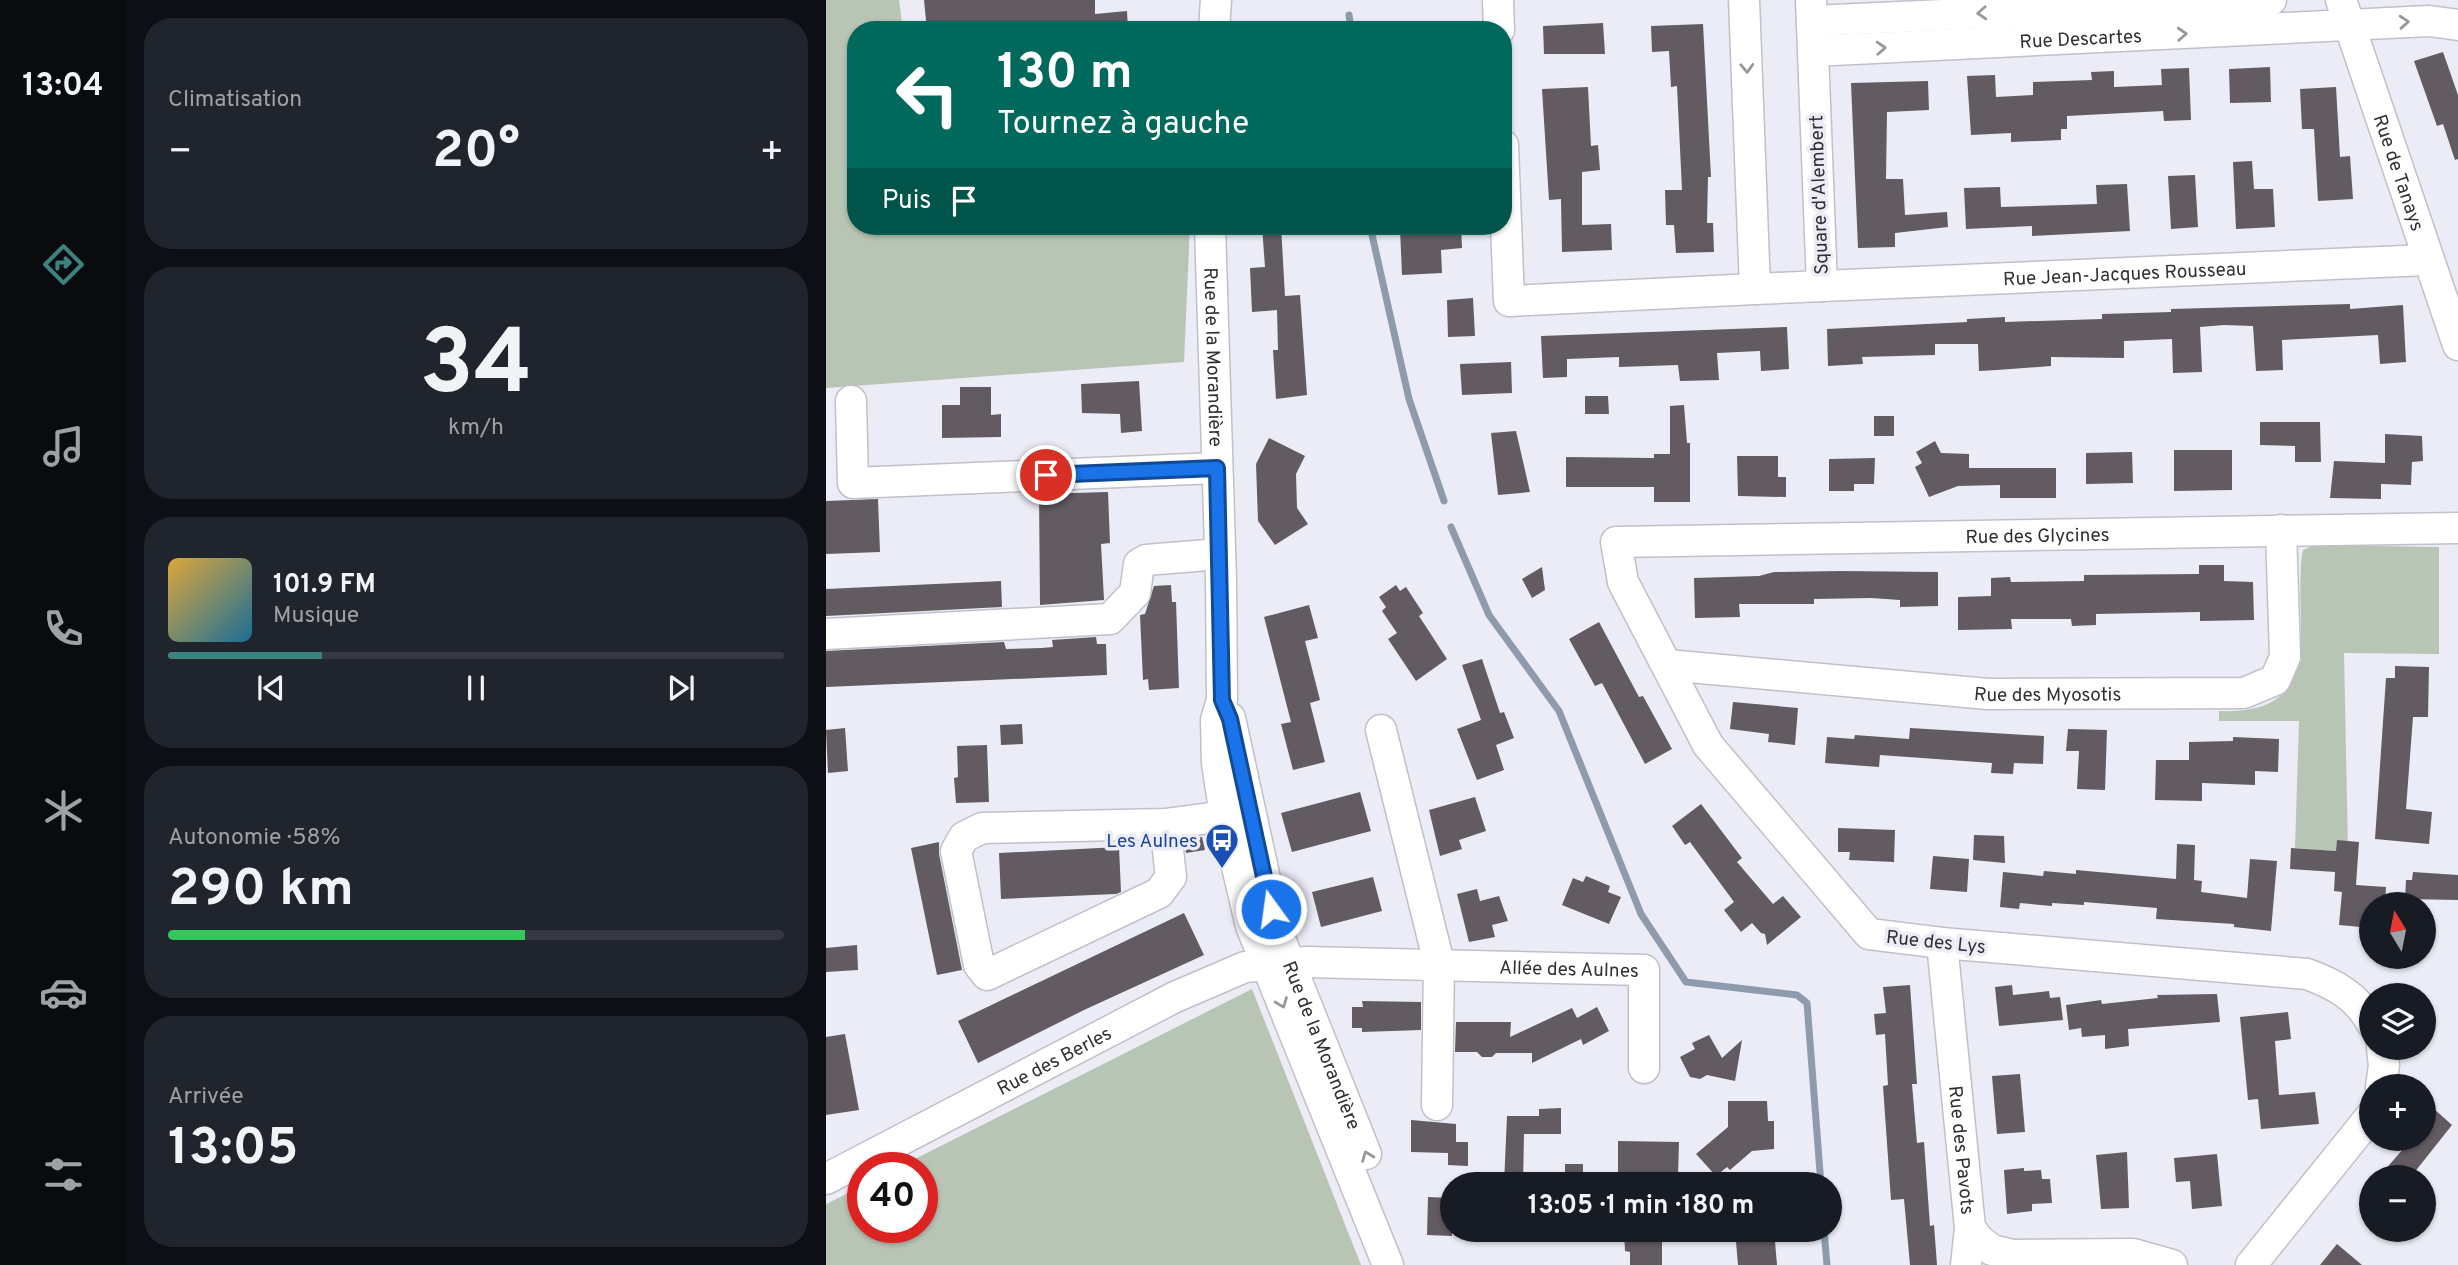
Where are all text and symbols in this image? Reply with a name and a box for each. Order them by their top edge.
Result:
one-way arrow [1976,6,1987,21]
one-way arrow [2398,15,2409,30]
street label: Rue Descartes [2019,25,2143,55]
one-way arrow [2176,26,2187,41]
one-way arrow [1876,40,1887,55]
text: 130 m [997,44,1133,106]
icon: left [882,49,973,140]
one-way arrow [1739,63,1754,74]
text: 13:04 [22,67,104,107]
text: Climatisation [168,86,302,115]
text: Tournez à gauche [997,105,1249,145]
street label: Rue de Tanays [2367,111,2428,235]
street label: Square d'Alembert [1805,115,1835,275]
text: 20° [432,120,520,186]
text: − [168,129,193,178]
text: + [759,129,784,178]
icon: arrive [945,182,983,220]
text: Puis [882,185,931,218]
icon: directions [39,240,88,289]
street label: Rue Jean-Jacques Rousseau [2003,258,2247,292]
street label: Rue de la Morandière [1197,267,1227,447]
text: 34 [419,311,533,426]
text: km/h [448,414,504,443]
icon: music [39,422,88,471]
pin [1016,445,1076,505]
icon: arrive [1027,456,1065,494]
street label: Rue des Glycines [1965,524,2110,550]
text: 101.9 FM [273,569,376,602]
text: Musique [273,602,359,631]
icon: phone [39,604,88,653]
icon: previous [252,669,290,707]
icon: pause [457,669,495,707]
icon: next [662,669,700,707]
street label: Rue des Myosotis [1973,683,2121,708]
icon: climate [39,786,88,835]
bus stop icon: Les Aulnes [1203,821,1241,870]
text: Autonomie · 58% [168,824,341,853]
place label: Les Aulnes [1106,830,1198,854]
text: 290 km [168,858,354,924]
position arrow [1234,872,1308,946]
north arrow [2359,892,2436,970]
map controls [2359,892,2436,1242]
street label: Rue des Lys [1885,926,1987,960]
street label: Allée des Aulnes [1499,957,1639,984]
street label: Rue de la Morandière [1276,958,1365,1134]
icon: car [39,968,88,1017]
button: layers [2359,983,2436,1060]
one-way arrow [1273,996,1287,1008]
street label: Rue des Berles [993,1022,1116,1102]
button: + [2359,1074,2436,1151]
text: Arrivée [168,1083,244,1112]
street label: Rue des Pavots [1942,1085,1979,1216]
text: 13:05 [168,1117,299,1183]
icon: filters [39,1150,88,1199]
one-way arrow [1361,1150,1375,1162]
speed limit sign: 40 [847,1152,938,1243]
button: − [2359,1165,2436,1242]
text: 13:05 · 1 min · 180 m [1528,1190,1754,1223]

